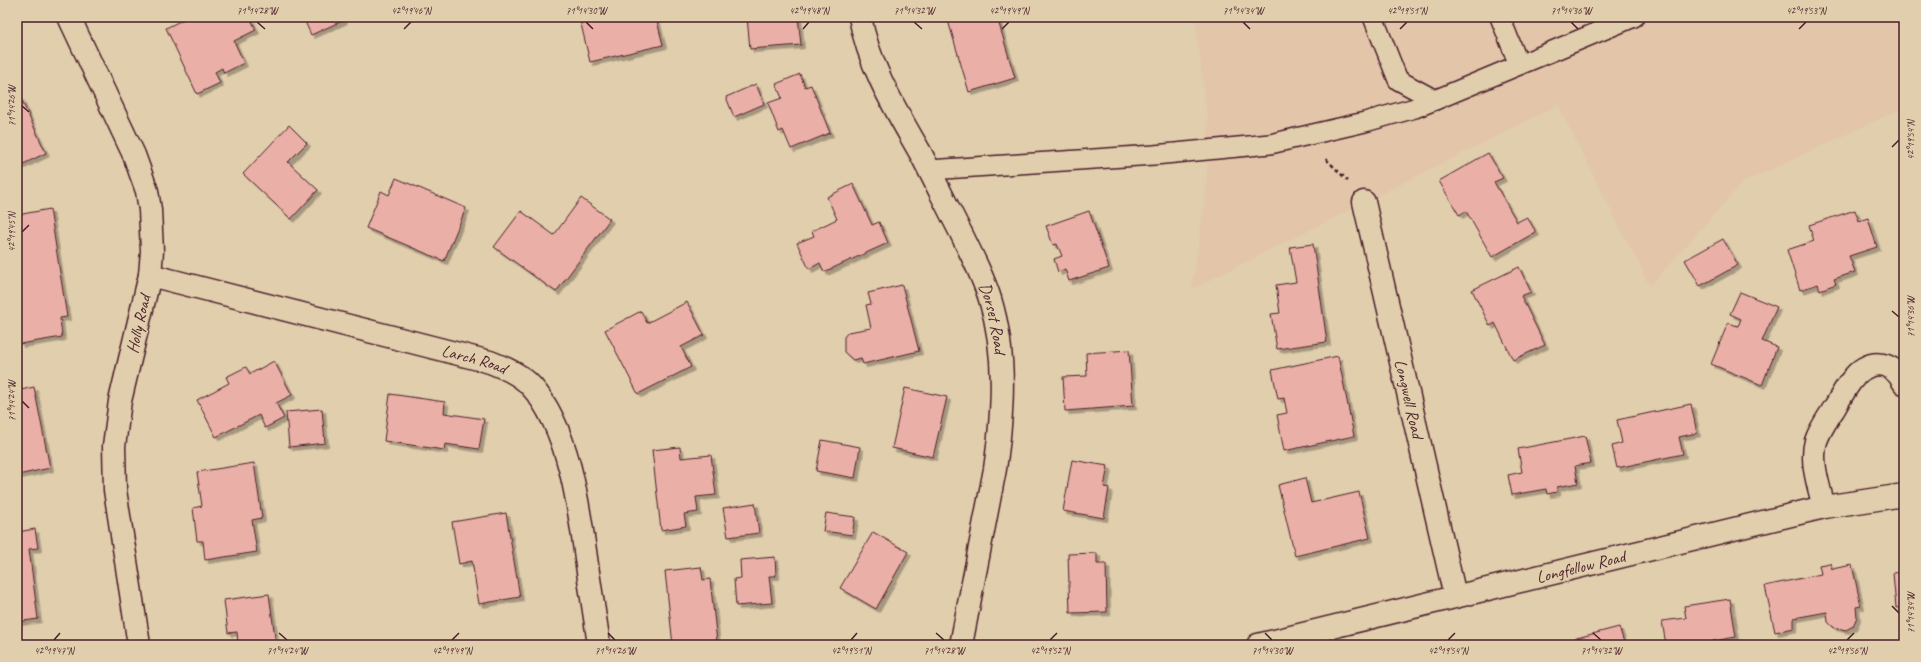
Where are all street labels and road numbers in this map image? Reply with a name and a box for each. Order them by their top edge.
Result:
street label: Dorset Road [974,280,1011,357]
street label: Holly Road [122,291,156,355]
street label: Larch Road [439,340,512,380]
street label: Longwell Road [1390,357,1429,443]
street label: Longfellow Road [1534,545,1629,588]

